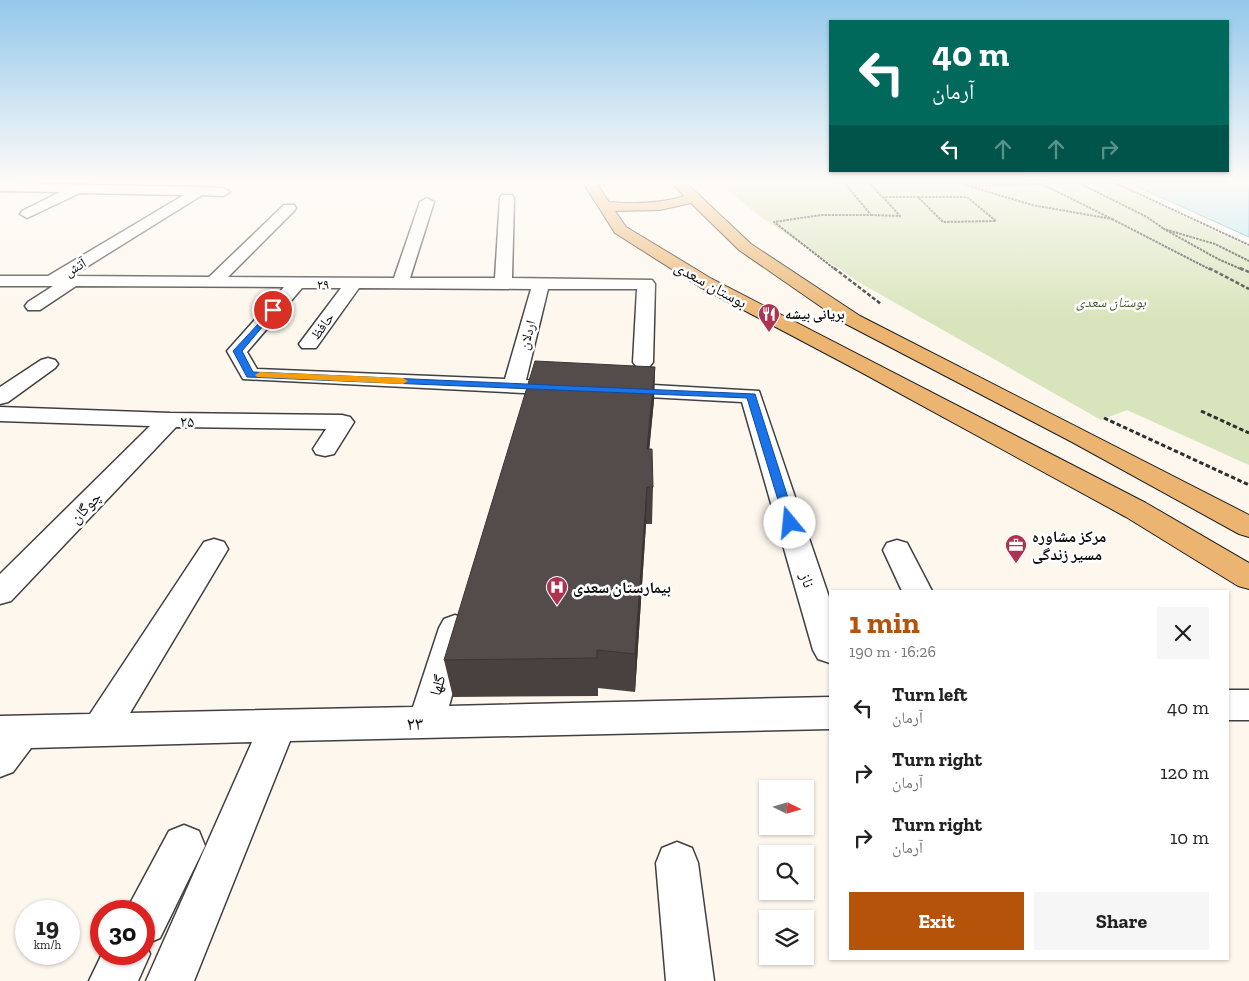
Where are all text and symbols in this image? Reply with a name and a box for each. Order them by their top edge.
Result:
text: 40 m [932,33,1009,75]
icon: left [849,40,914,105]
text: آرمان [932,78,974,105]
icon: left [936,135,964,163]
icon: ahead [989,135,1017,163]
icon: ahead [1042,135,1070,163]
icon: right [1095,135,1123,163]
street label: آتش [61,254,90,280]
street label: بوستان سعدی [671,257,750,313]
street label: ۲۹ [317,276,329,293]
pin [252,289,294,331]
park label: بوستان سعدی [1076,294,1146,311]
icon: arrive [259,296,287,324]
restaurant icon: بریانی بیشه [757,302,781,333]
place label: بریانی بیشه [785,306,845,323]
street label: حافظ [307,309,338,343]
street label: اردلان [515,318,540,352]
street label: ۲۵ [180,412,194,431]
street label: چوگان [65,487,106,528]
position arrow [763,496,815,548]
place label: مرکز مشاوره مسیر زندگی [1032,527,1106,564]
office icon: مرکز مشاوره مسیر زندگی [1004,533,1028,564]
street label: ناز [796,569,819,590]
hospital icon: بیمارستان سعدی [545,575,569,606]
place label: بیمارستان سعدی [573,578,671,597]
text: 1 min [849,605,920,641]
button: close [1157,607,1209,659]
text: 190 m · 16:26 [849,642,936,661]
street label: گلها [425,672,450,698]
text: Turn left [892,683,967,706]
icon: left [849,694,877,722]
text: 40 m [1167,696,1209,719]
text: آرمان [892,708,923,727]
street label: ۲۳ [406,712,424,735]
text: Turn right [892,748,982,771]
icon: right [849,759,877,787]
text: 120 m [1160,761,1209,784]
text: آرمان [892,773,923,792]
north arrow [759,780,814,835]
map controls [759,780,814,965]
text: Turn right [892,813,982,836]
icon: right [849,824,877,852]
text: 10 m [1170,826,1209,849]
text: آرمان [892,838,923,857]
button: search [759,845,814,900]
button: Exit [849,892,1024,950]
button: Share [1034,892,1209,950]
speed limit sign: 30 [90,900,155,965]
button: layers [759,910,814,965]
text: 19 [36,911,59,941]
text: km/h [34,938,61,952]

